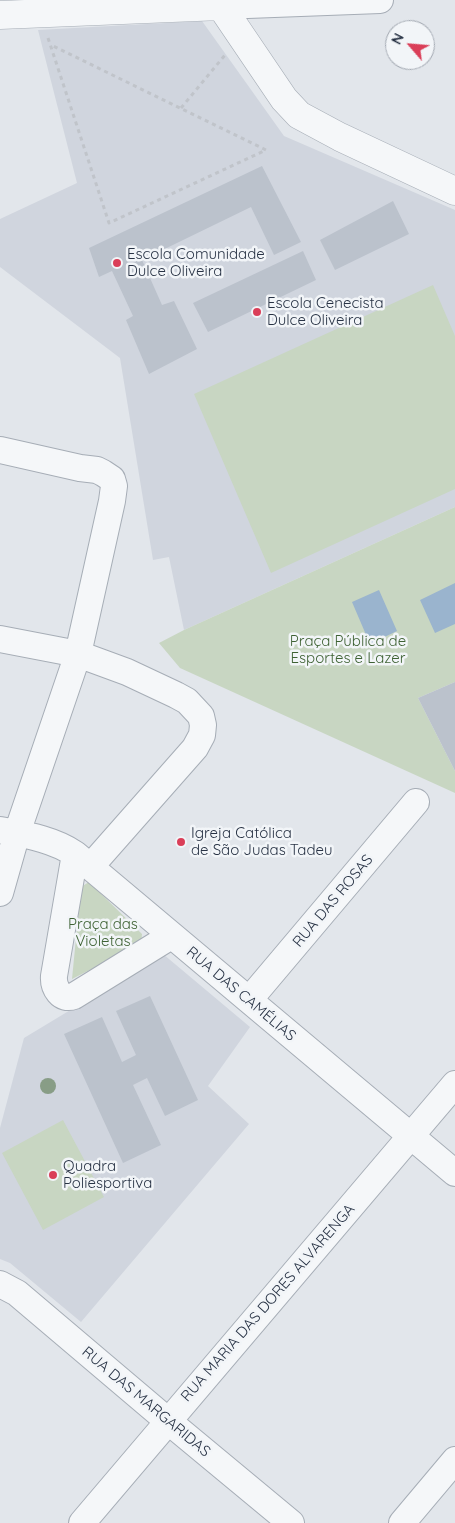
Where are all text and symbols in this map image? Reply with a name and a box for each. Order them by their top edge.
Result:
north arrow [385,20,435,70]
text: N [387,30,408,47]
place label: Escola Comunidade Dulce Oliveira [127,245,265,280]
marker: Escola Comunidade Dulce Oliveira [111,257,123,269]
place label: Escola Cenecista Dulce Oliveira [267,294,384,329]
marker: Escola Cenecista Dulce Oliveira [251,306,263,318]
park label: Praça Pública de Esportes e Lazer [290,632,406,667]
place label: Igreja Católica de São Judas Tadeu [191,824,333,859]
marker: Igreja Católica de São Judas Tadeu [175,836,187,848]
street label: RUA DAS ROSAS [289,851,377,951]
park label: Praça das Violetas [68,915,138,950]
street label: RUA DAS CAMÉLIAS [183,943,299,1045]
place label: Quadra Poliesportiva [63,1157,152,1192]
marker: Quadra Poliesportiva [47,1169,59,1181]
street label: RUA MARIA DAS DORES ALVARENGA [177,1200,359,1406]
street label: RUA DAS MARGARIDAS [78,1343,214,1461]

